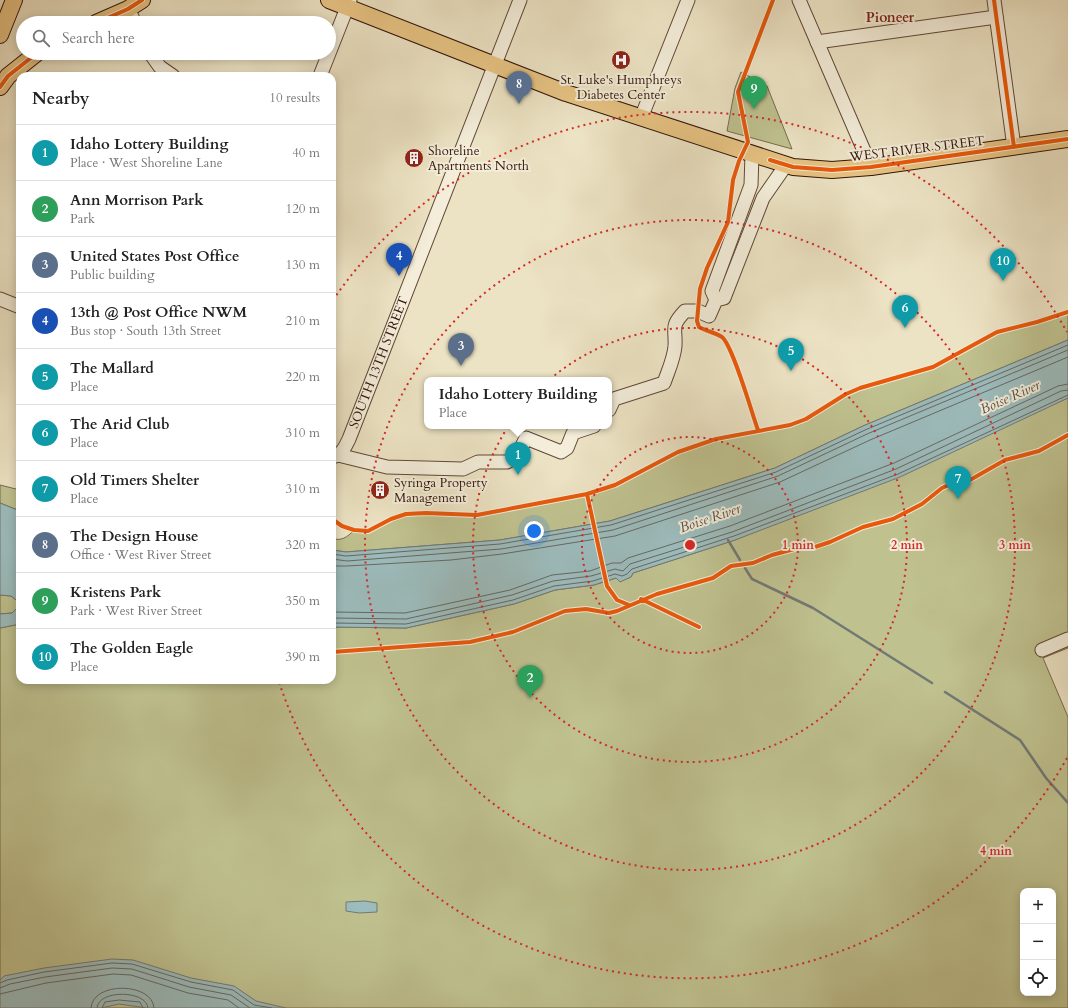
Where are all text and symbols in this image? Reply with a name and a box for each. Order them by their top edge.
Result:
district label: Pioneer [866,8,915,27]
search box [16,16,336,60]
icon: search [30,27,52,49]
text: Search here [62,28,135,48]
hospital icon: St. Luke's Humphreys Diabetes Center [610,49,632,71]
pin: 8 [506,71,532,104]
place label: St. Luke's Humphreys Diabetes Center [561,71,681,104]
pin: 9 [741,76,767,109]
text: Nearby [32,87,89,110]
text: 10 results [269,89,320,107]
street label: WEST RIVER STREET [847,132,986,166]
text: Idaho Lottery Building [70,134,228,154]
place label: Shoreline Apartments North [428,142,529,175]
text: 1 [42,144,48,162]
text: 40 m [292,144,320,162]
building icon: Shoreline Apartments North [403,147,425,169]
text: Place · West Shoreline Lane [70,154,223,172]
text: Ann Morrison Park [70,190,204,210]
text: 2 [42,200,48,218]
text: 120 m [286,200,320,218]
text: Park [70,210,95,228]
pin: 4 [386,243,412,276]
text: United States Post Office [70,246,239,266]
pin: 10 [990,248,1016,281]
text: 3 [42,256,48,274]
text: 130 m [286,256,320,274]
text: Public building [70,266,155,284]
street label: SOUTH 13TH STREET [345,293,413,431]
pin: 6 [892,295,918,328]
text: 13th @ Post Office NWM [70,302,247,322]
text: 4 [42,312,48,330]
text: 210 m [286,312,320,330]
text: Bus stop · South 13th Street [70,322,221,340]
pin: 3 [448,333,474,366]
pin: 5 [778,338,804,371]
text: The Mallard [70,358,154,378]
text: 5 [42,368,48,386]
text: 220 m [286,368,320,386]
water label: Boise River [977,375,1043,419]
popup [424,377,612,429]
text: Place [70,378,98,396]
text: Idaho Lottery Building [439,384,597,404]
text: Place [439,404,467,422]
text: The Arid Club [70,414,170,434]
text: 6 [42,424,48,442]
text: 310 m [286,424,320,442]
text: Place [70,434,98,452]
pin: 1 [505,442,531,475]
pin: 7 [945,466,971,499]
text: Old Timers Shelter [70,470,199,490]
place label: Syringa Property Management [394,474,488,507]
building icon: Syringa Property Management [369,479,391,501]
text: 7 [42,480,48,498]
text: 310 m [286,480,320,498]
text: Place [70,490,98,508]
water label: Boise River [677,499,744,537]
your location [524,521,544,541]
text: The Design House [70,526,198,546]
text: 8 [42,536,48,554]
text: 320 m [286,536,320,554]
text: 1 min [782,537,814,553]
text: 2 min [891,537,923,553]
text: 3 min [999,537,1031,553]
centre of rings [683,538,697,552]
text: Office · West River Street [70,546,211,564]
text: Kristens Park [70,582,161,602]
text: 9 [42,592,48,610]
text: 350 m [286,592,320,610]
text: Park · West River Street [70,602,202,620]
text: The Golden Eagle [70,638,193,658]
text: 10 [38,648,52,666]
text: 390 m [286,648,320,666]
text: Place [70,658,98,676]
pin: 2 [517,665,543,698]
text: 4 min [980,843,1012,859]
map controls [1020,888,1056,996]
button: + [1020,888,1056,924]
button: − [1020,924,1056,960]
button: locate [1020,960,1056,996]

